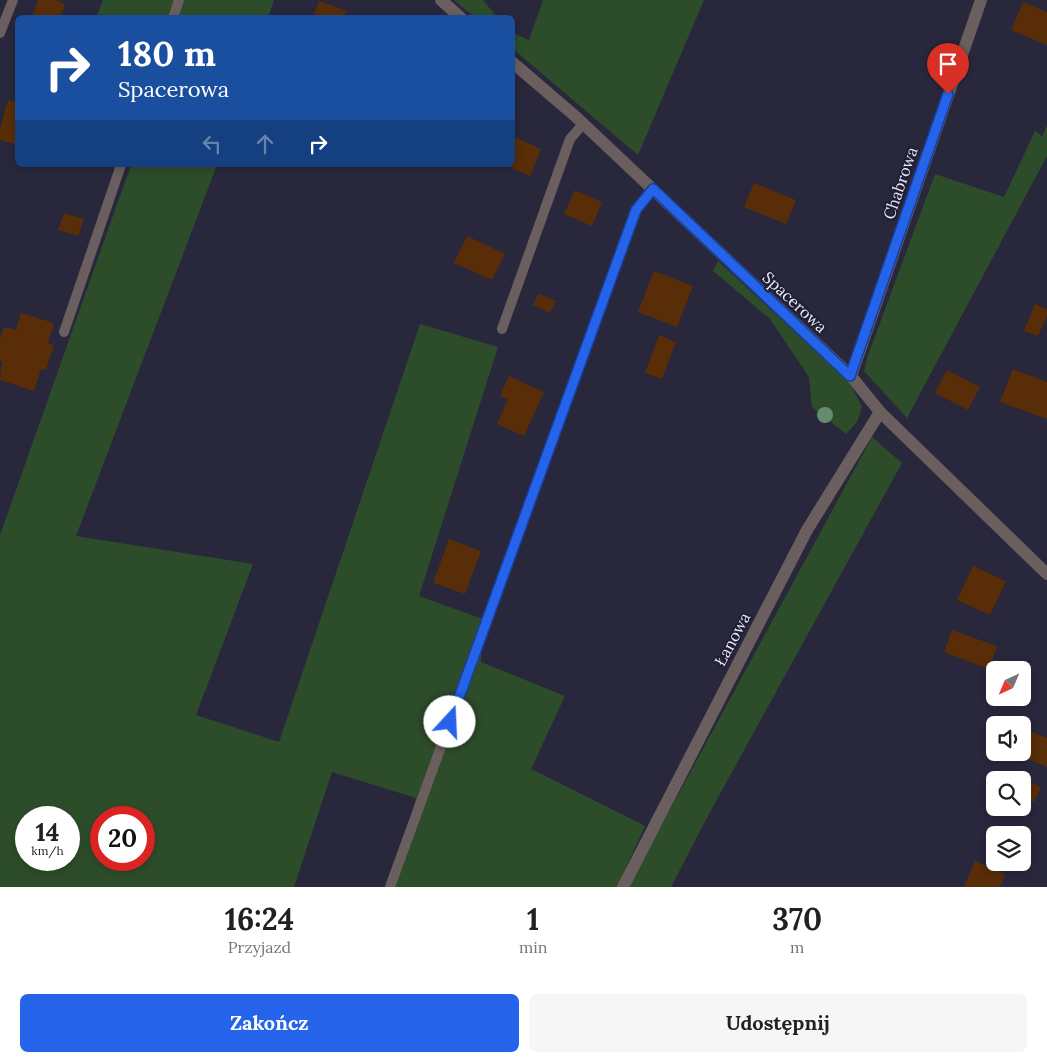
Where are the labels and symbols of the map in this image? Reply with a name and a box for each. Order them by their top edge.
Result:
pin [927,43,969,94]
street label: Chabrowa [878,144,922,222]
street label: Spacerowa [759,267,831,337]
street label: Łanowa [710,609,754,669]
north arrow [986,661,1031,706]
position arrow [423,695,475,747]
speed limit sign: 20 [90,806,155,871]

